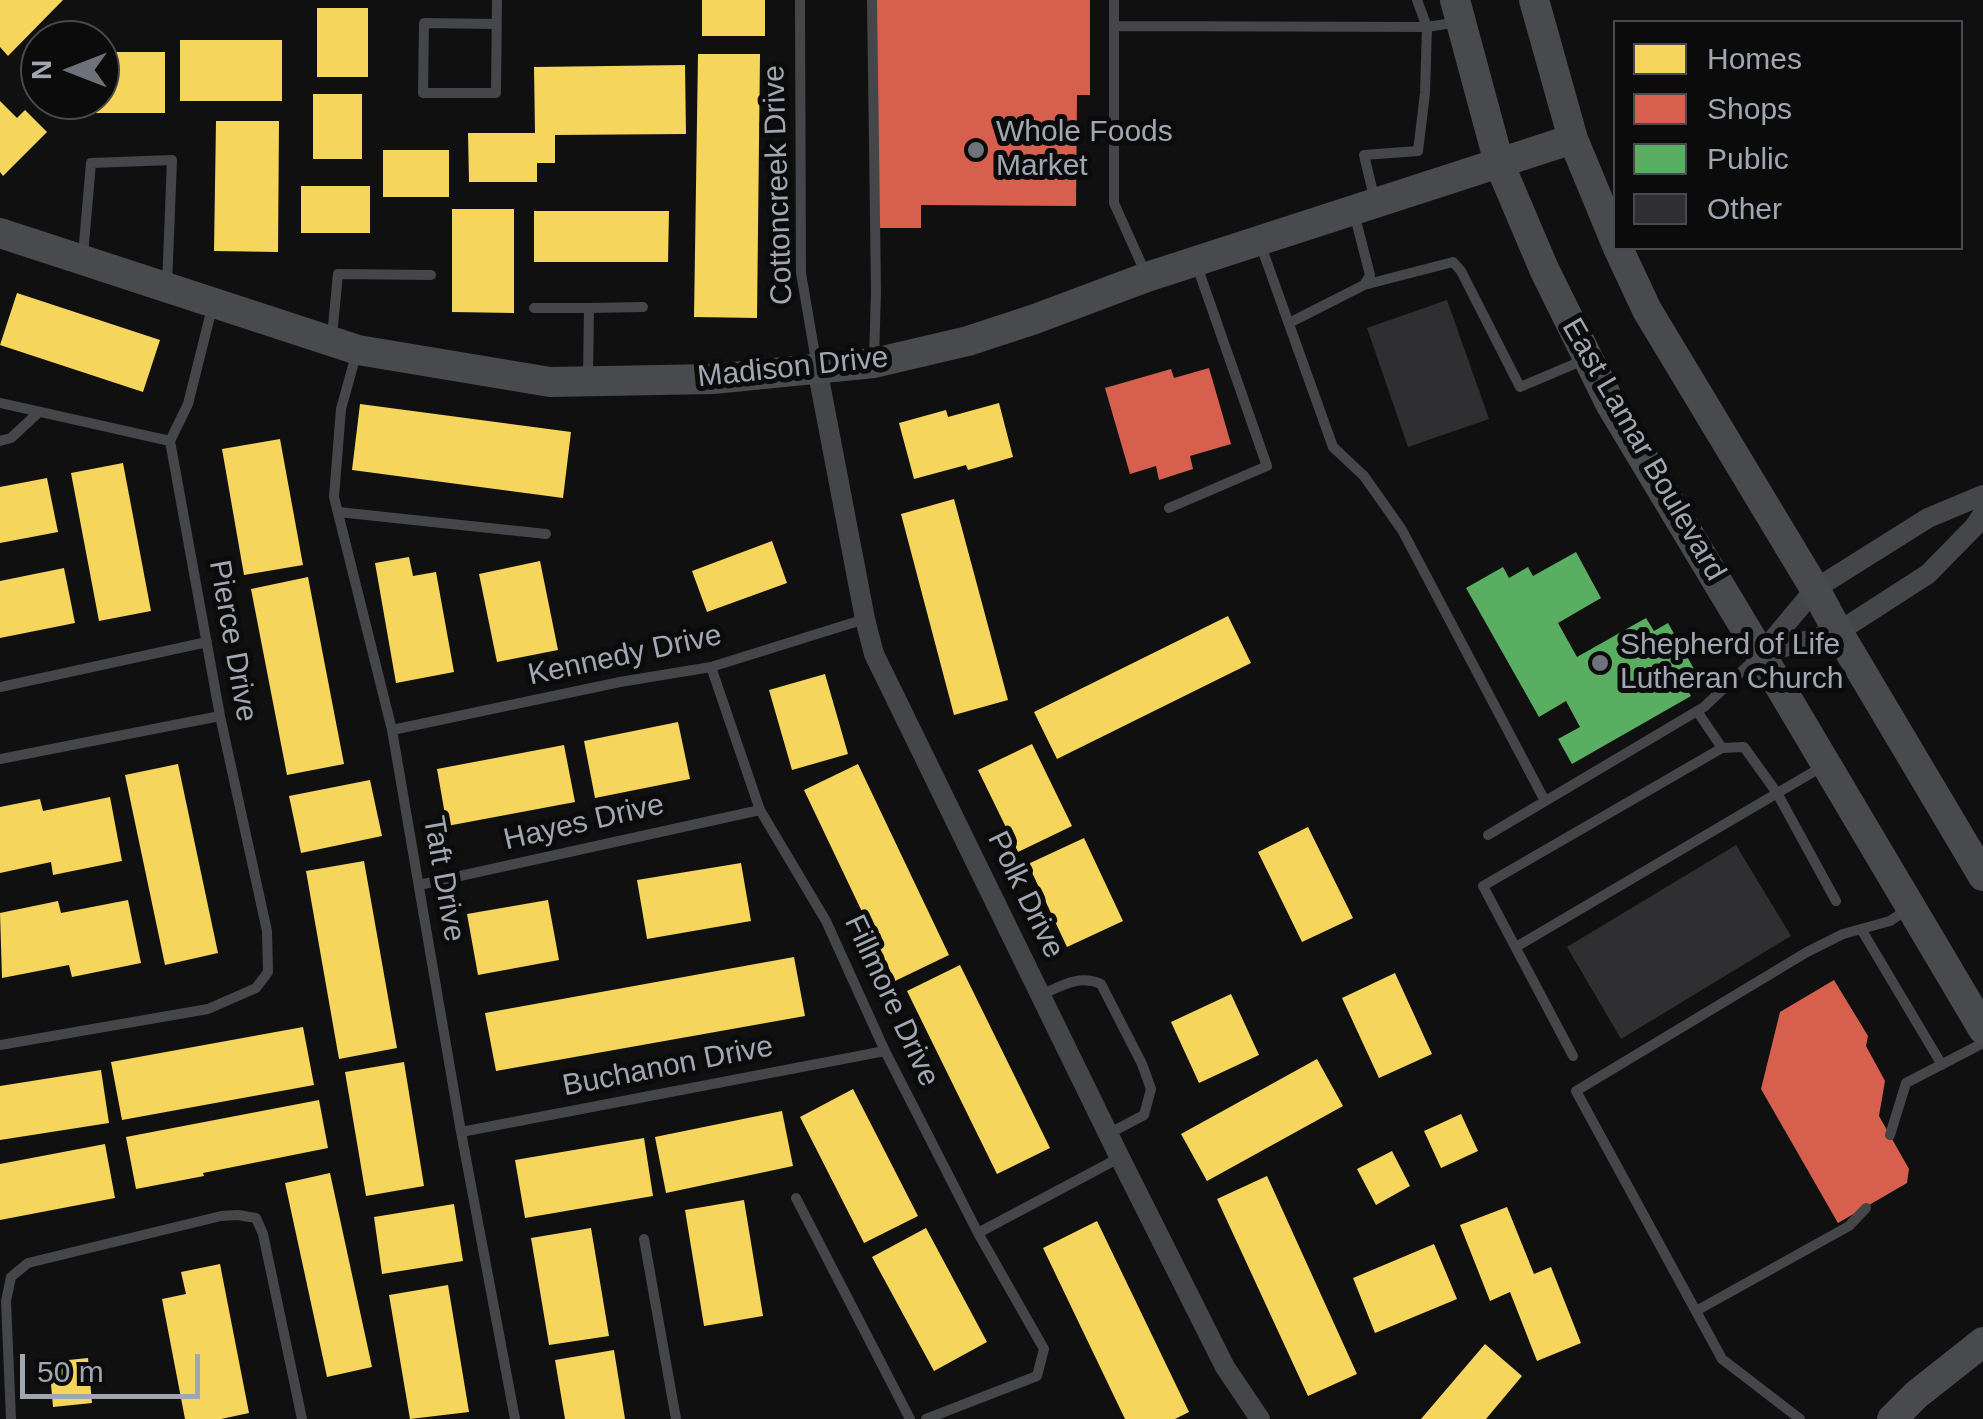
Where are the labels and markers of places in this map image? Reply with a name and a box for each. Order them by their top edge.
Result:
place label: Whole Foods Market [996,115,1173,186]
marker: Whole Foods Market [965,139,987,161]
place label: Shepherd of Life Lutheran Church [1620,628,1843,698]
marker: Shepherd of Life Lutheran Church [1589,652,1611,674]

